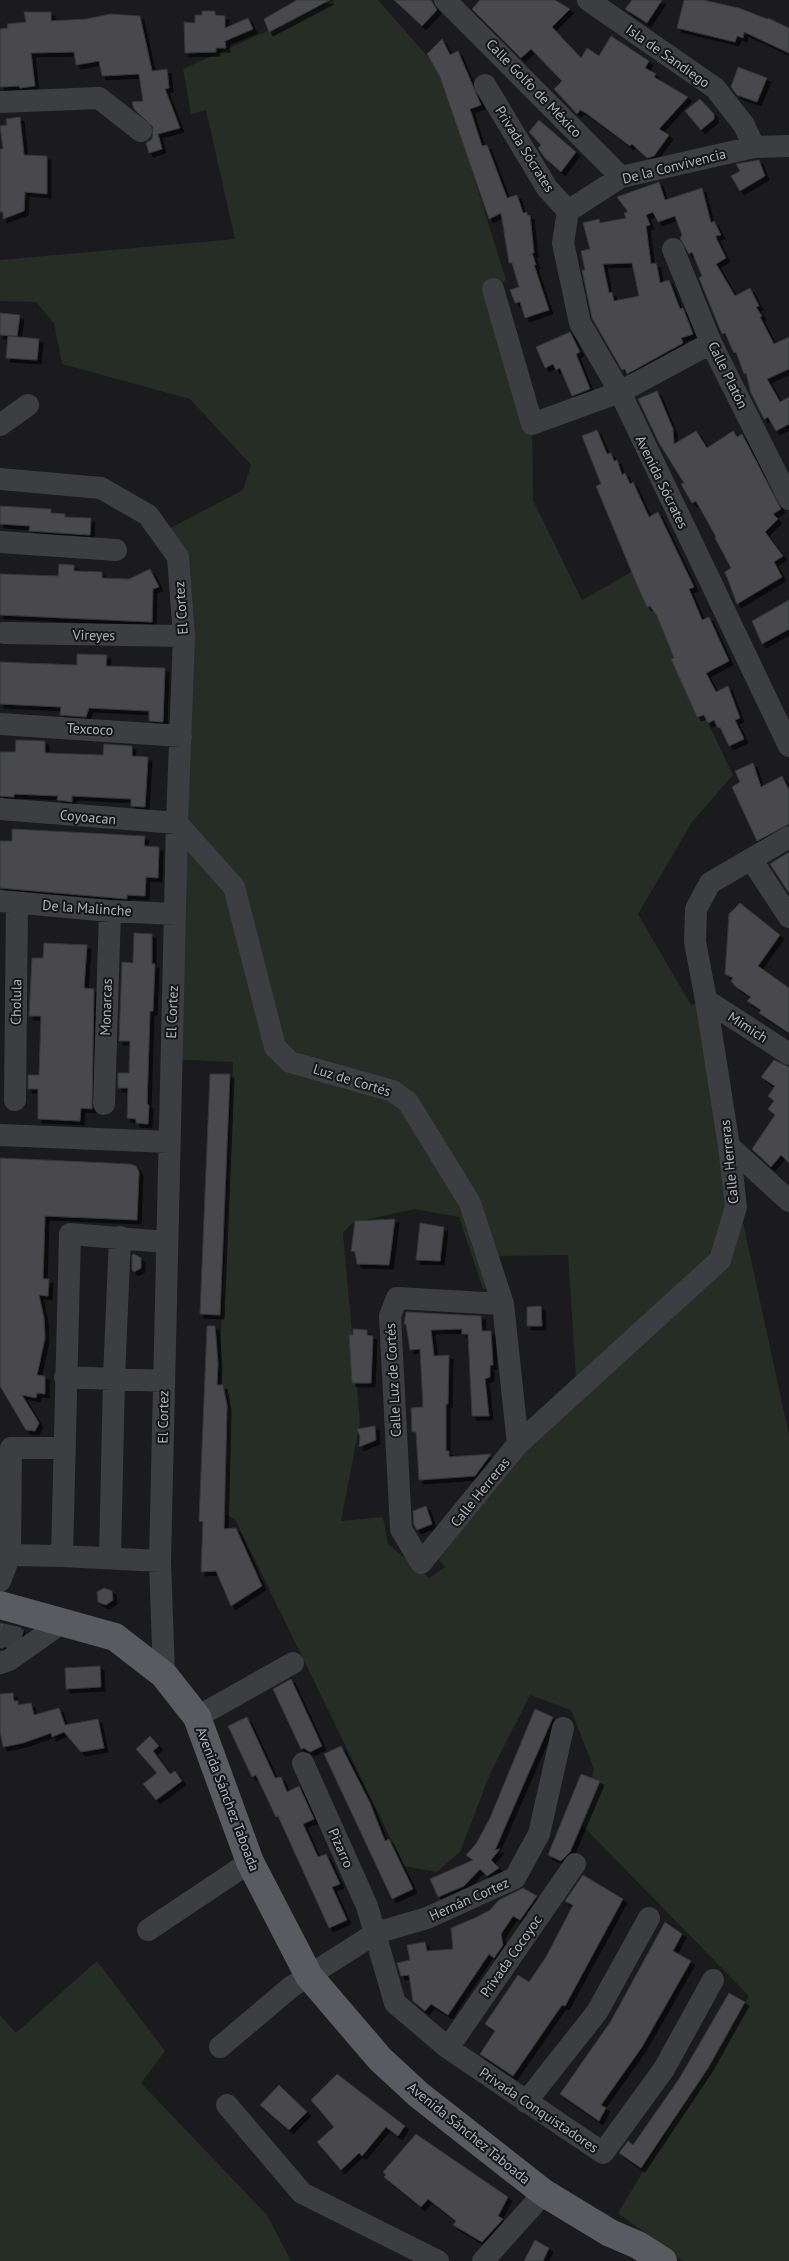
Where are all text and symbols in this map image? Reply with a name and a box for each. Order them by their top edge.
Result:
street label: Isla de Sandiego [623,20,713,92]
street label: Calle Golfo de México [482,35,586,141]
street label: Privada Sócrates [491,103,559,196]
street label: De la Convivencia [620,144,728,188]
street label: Calle Platón [704,339,752,411]
street label: Avenida Sócrates [632,432,692,532]
street label: El Cortez [170,581,192,635]
street label: Vireyes [72,626,116,644]
street label: Texcoco [66,719,114,739]
street label: Coyoacan [59,806,117,828]
street label: De la Malinche [42,896,132,920]
street label: Monarcas [96,978,116,1036]
street label: Cholula [7,979,25,1025]
street label: El Cortez [162,985,182,1039]
street label: Mimich [725,1007,771,1047]
street label: Luz de Cortés [311,1060,393,1100]
street label: Calle Herreras [716,1119,742,1205]
street label: Calle Luz de Cortés [381,1323,405,1437]
street label: El Cortez [154,1390,172,1444]
street label: Calle Herreras [446,1453,514,1530]
street label: Avenida Sánchez Taboada [192,1724,264,1874]
street label: Pizarro [324,1825,358,1871]
street label: Hernán Cortez [426,1873,512,1925]
street label: Privada Cocoyoc [476,1911,546,2001]
street label: Privada Conquistadores [476,2064,602,2157]
street label: Avenida Sánchez Taboada [404,2078,534,2188]

